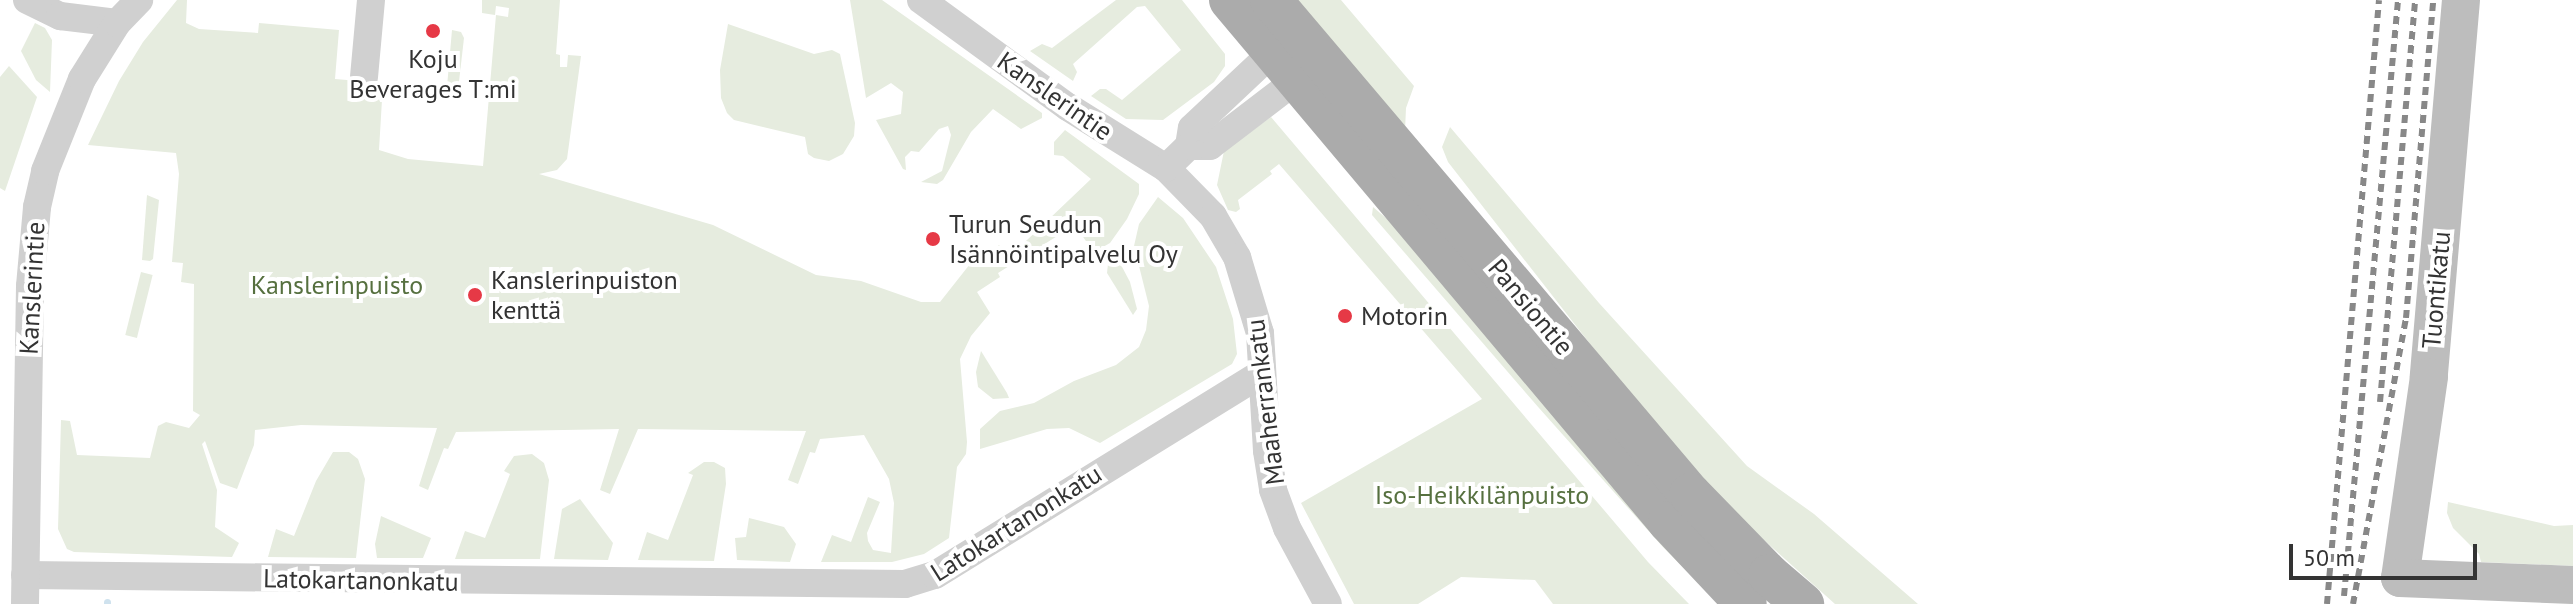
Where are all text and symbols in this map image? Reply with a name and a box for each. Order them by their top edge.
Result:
marker: Koju Beverages T:mi [424,22,442,40]
place label: Koju Beverages T:mi [349,43,517,104]
street label: Kanslerintie [992,45,1118,147]
place label: Turun Seudun Isännöintipalvelu Oy [949,208,1178,270]
street label: Kanslerintie [13,221,51,355]
marker: Turun Seudun Isännöintipalvelu Oy [924,230,942,248]
street label: Tuontikatu [2415,230,2457,350]
street label: Pansiontie [1482,253,1580,361]
place label: Kanslerinpuiston kenttä [491,264,678,326]
park label: Kanslerinpuisto [251,269,423,301]
marker: Kanslerinpuiston kenttä [466,286,484,304]
place label: Motorin [1361,300,1448,332]
marker: Motorin [1336,307,1354,325]
street label: Maaherrankatu [1239,317,1291,487]
street label: Latokartanonkatu [925,458,1107,588]
park label: Iso-Heikkilänpuisto [1375,479,1589,511]
scale bar [2293,528,2481,578]
text: 50 m [2303,542,2355,573]
street label: Latokartanonkatu [263,563,459,597]

